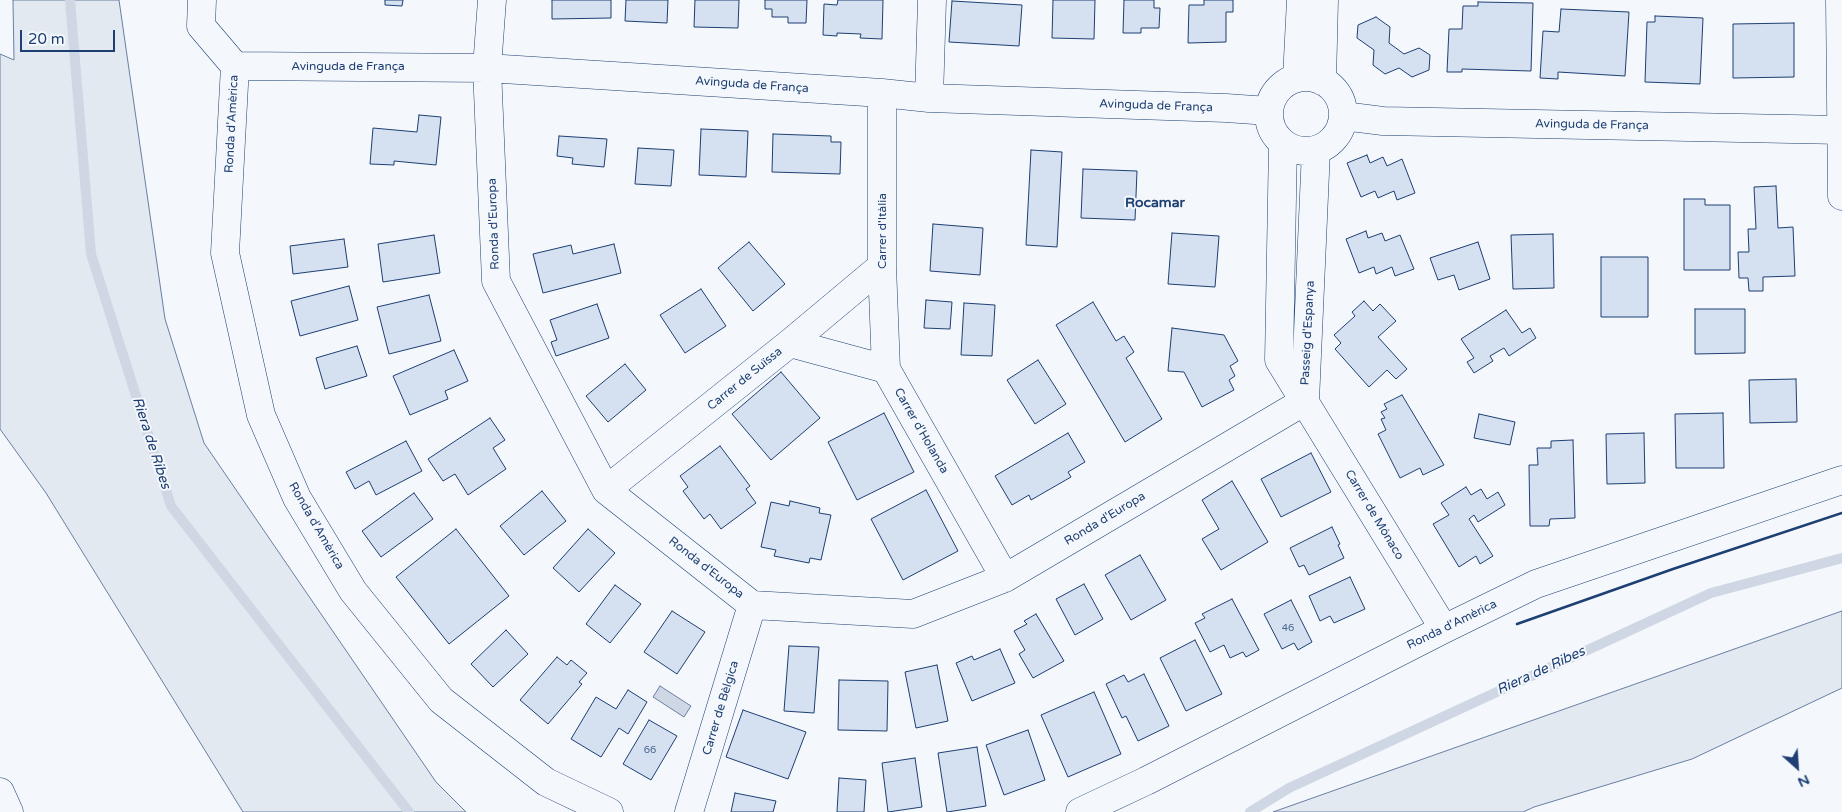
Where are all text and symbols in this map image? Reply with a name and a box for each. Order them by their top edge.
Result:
scale bar [22,20,118,52]
text: 20 m [28,30,65,48]
street label: Avinguda de França [291,60,405,74]
street label: Avinguda de França [695,74,809,96]
street label: Ronda d'Amèrica [222,75,242,173]
street label: Avinguda de França [1099,97,1213,115]
street label: Avinguda de França [1535,117,1649,133]
street label: Ronda d'Europa [485,178,503,270]
street label: Carrer d'Itàlia [876,193,890,269]
district label: Rocamar [1125,195,1185,211]
street label: Passeig d'Espanya [1298,280,1318,386]
street label: Carrer de Suïssa [705,344,785,414]
street label: Carrer d'Holanda [891,386,951,476]
water label: Riera de Ribes [128,395,174,491]
street label: Carrer de Mónaco [1341,467,1407,563]
street label: Ronda d'Amèrica [285,480,347,572]
street label: Ronda d'Europa [1062,489,1148,549]
street label: Ronda d'Europa [665,534,747,602]
street label: Ronda d'Amèrica [1405,597,1499,653]
house number: 46 [1282,622,1294,634]
water label: Riera de Ribes [1494,643,1588,699]
street label: Carrer de Bèlgica [700,659,742,757]
north arrow [1772,742,1822,792]
house number: 66 [644,744,656,756]
text: N [1795,771,1813,791]

